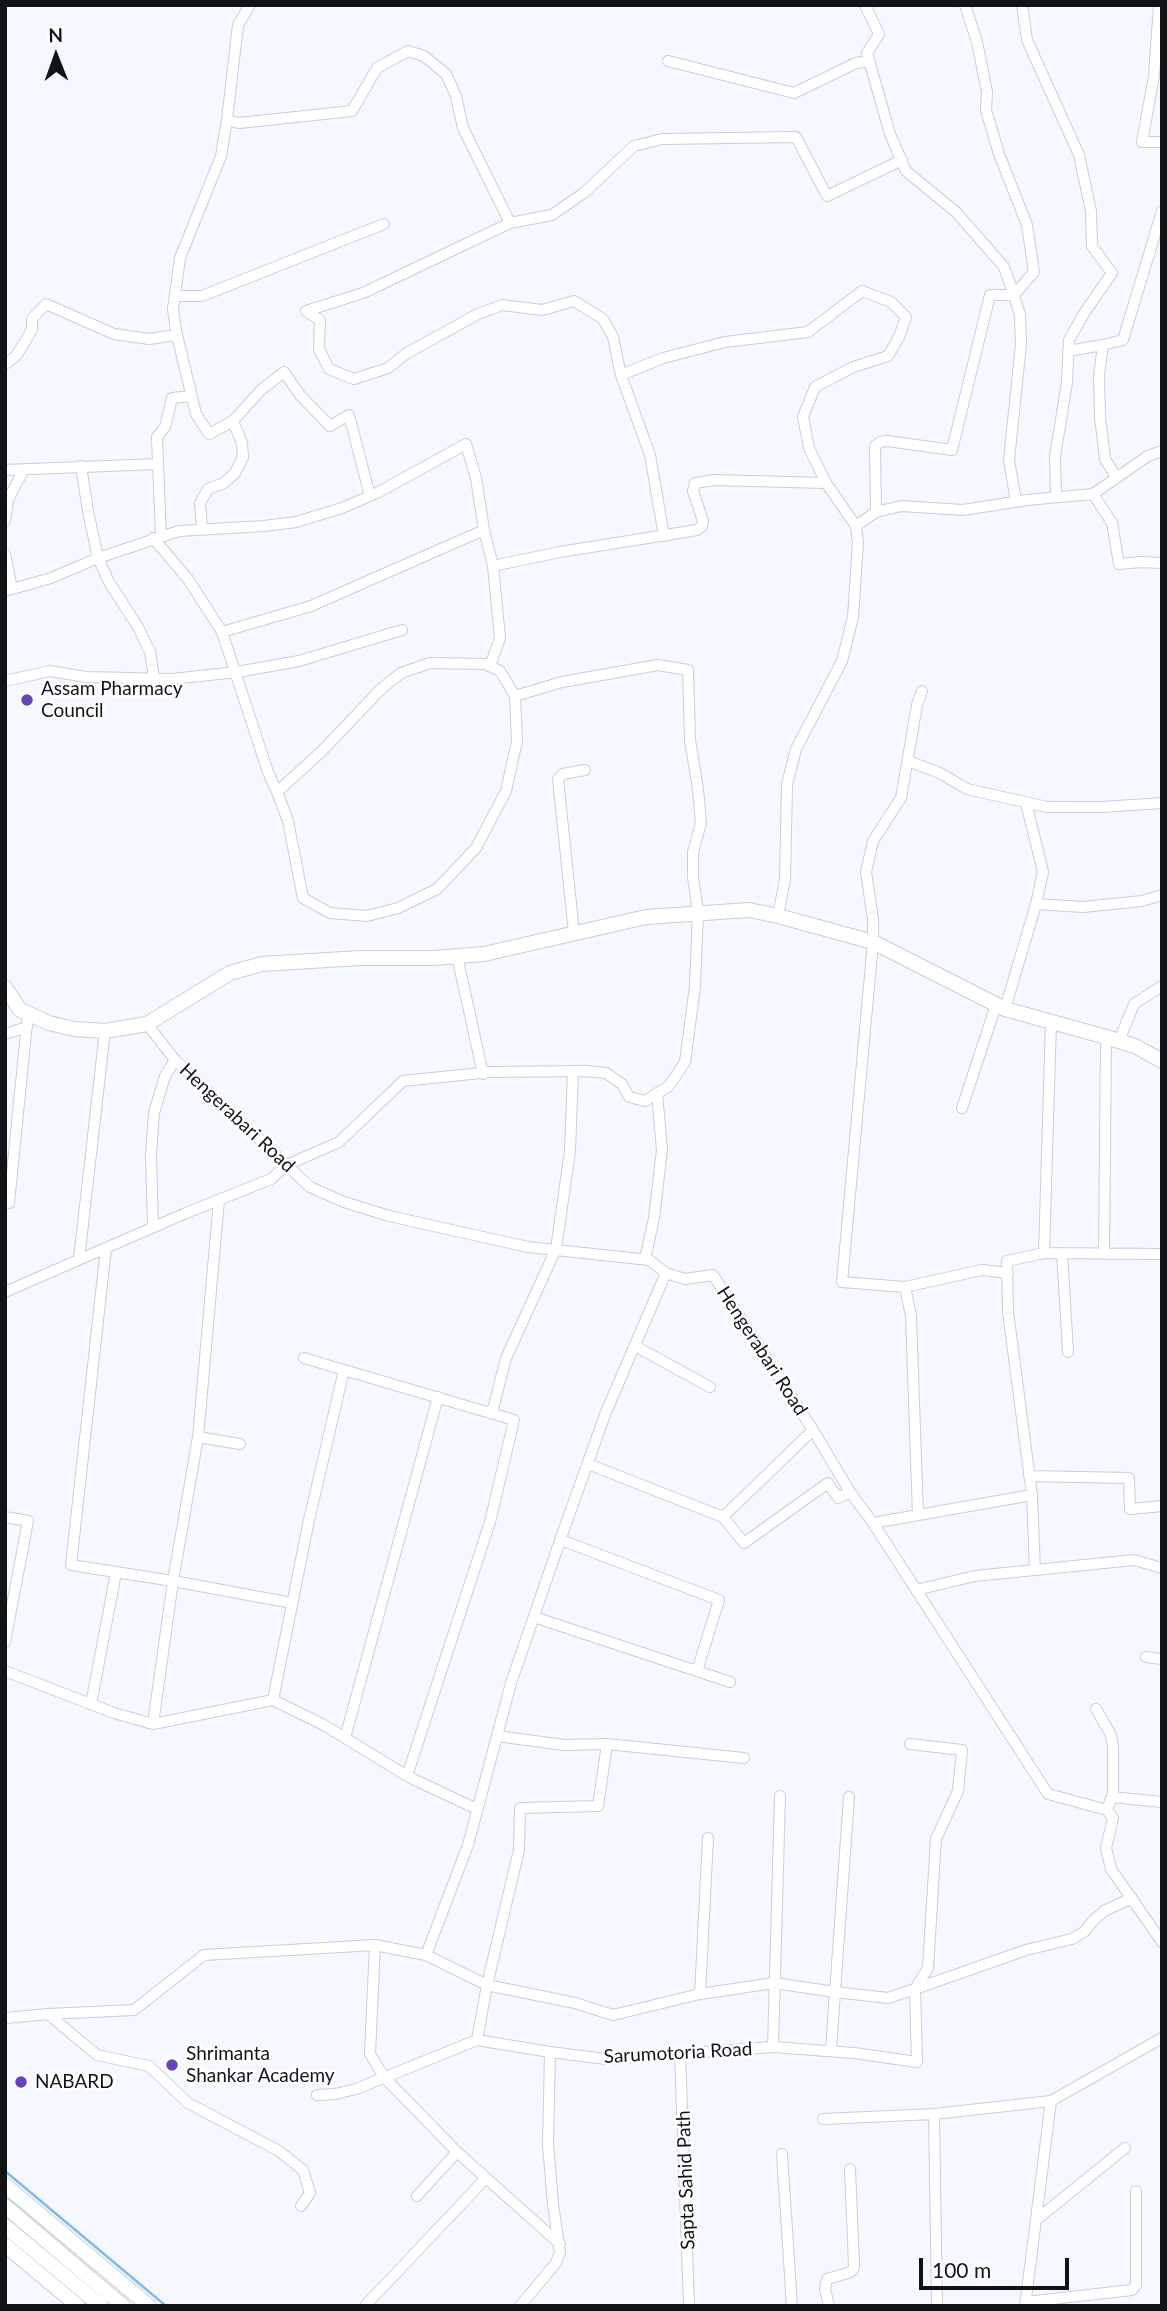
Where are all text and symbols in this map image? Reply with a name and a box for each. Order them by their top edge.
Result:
north arrow [21,21,91,91]
text: N [48,23,63,46]
place label: Assam Pharmacy Council [41,678,183,722]
marker: Assam Pharmacy Council [19,692,35,708]
street label: Hengerabari Road [175,1059,299,1177]
street label: Hengerabari Road [712,1282,812,1420]
street label: Sarumotoria Road [603,2038,753,2068]
place label: Shrimanta Shankar Academy [186,2043,335,2087]
marker: Shrimanta Shankar Academy [164,2057,180,2073]
place label: NABARD [35,2071,114,2093]
marker: NABARD [13,2074,29,2090]
street label: Sapta Sahid Path [672,2110,700,2250]
scale bar [922,2244,1072,2288]
text: 100 m [932,2257,991,2282]

